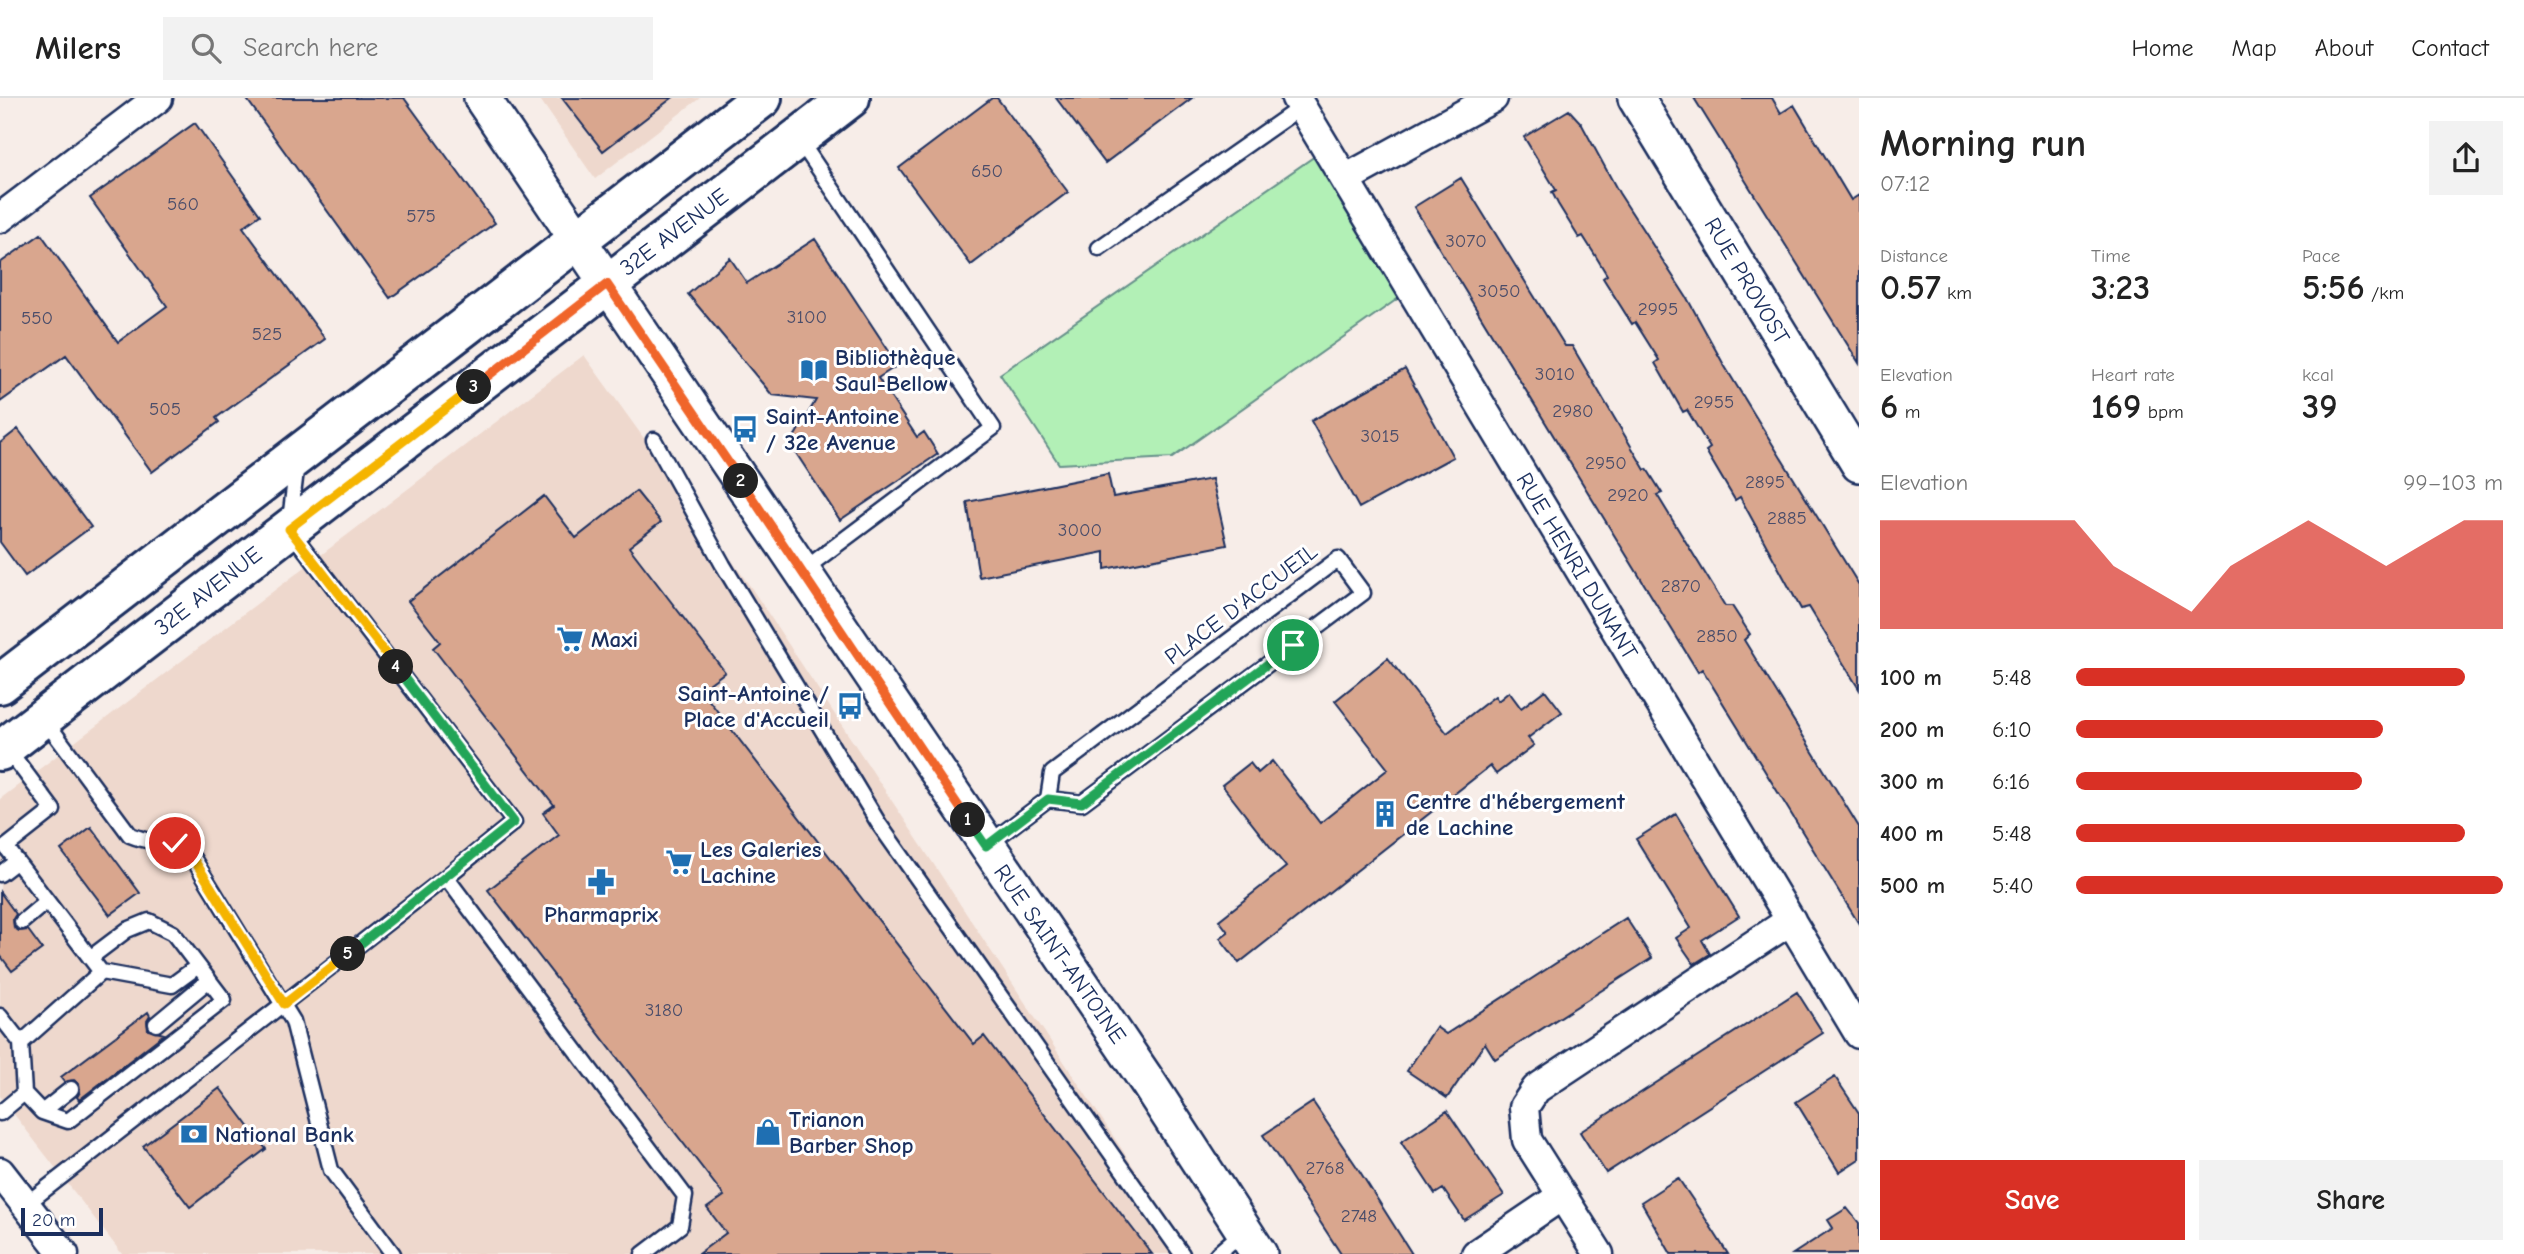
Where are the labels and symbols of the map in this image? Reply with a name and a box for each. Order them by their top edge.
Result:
house number: 650 [971,160,1003,182]
street label: 32E AVENUE [614,182,734,282]
house number: 560 [167,193,199,215]
house number: 575 [406,205,436,227]
street label: RUE PROVOST [1699,213,1795,349]
house number: 3070 [1445,230,1487,252]
house number: 3050 [1477,280,1521,302]
house number: 2995 [1638,298,1678,320]
house number: 3100 [787,306,827,328]
house number: 550 [21,307,53,329]
house number: 525 [252,323,282,345]
place label: Bibliothèque Saul-Bellow [835,344,955,397]
library icon: Bibliothèque Saul-Bellow [799,355,829,385]
house number: 3010 [1535,363,1575,385]
pin: 3 [456,370,491,404]
house number: 2955 [1694,391,1734,413]
house number: 505 [149,398,181,420]
house number: 2980 [1552,400,1594,422]
place label: Saint-Antoine / 32e Avenue [766,403,899,456]
bus stop icon: Saint-Antoine / 32e Avenue [730,414,760,444]
house number: 3015 [1360,425,1400,447]
house number: 2950 [1585,452,1627,474]
pin: 2 [724,464,758,498]
street label: RUE HENRI DUNANT [1511,468,1643,664]
house number: 2895 [1745,471,1785,493]
house number: 2920 [1607,484,1649,506]
house number: 2885 [1767,507,1807,529]
house number: 3000 [1058,519,1102,541]
street label: PLACE D'ACCUEIL [1159,538,1323,670]
street label: 32E AVENUE [149,541,267,641]
house number: 2870 [1661,575,1701,597]
pin [1263,615,1323,675]
supermarket icon: Maxi [555,624,585,654]
house number: 2850 [1696,625,1738,647]
place label: Maxi [591,626,638,653]
pin: 4 [378,650,414,684]
place label: Saint-Antoine / Place d'Accueil [678,680,829,733]
bus stop icon: Saint-Antoine / Place d'Accueil [835,691,865,721]
place label: Centre d'hébergement de Lachine [1406,788,1625,841]
building icon: Centre d'hébergement de Lachine [1370,799,1400,829]
pin: 1 [950,802,986,838]
pin [145,813,205,873]
place label: Les Galeries Lachine [700,836,822,889]
supermarket icon: Les Galeries Lachine [664,847,694,877]
street label: RUE SAINT-ANTOINE [988,859,1132,1049]
pharmacy icon: Pharmaprix [586,867,616,897]
place label: Pharmaprix [544,901,659,928]
pin: 5 [330,936,366,972]
house number: 3180 [645,999,683,1021]
place label: Trianon Barber Shop [789,1106,913,1159]
shop icon: Trianon Barber Shop [753,1117,783,1147]
bank icon: National Bank [179,1119,209,1149]
place label: National Bank [215,1121,354,1148]
house number: 2768 [1306,1157,1344,1179]
scale bar [21,1205,103,1237]
house number: 2748 [1341,1205,1377,1227]

